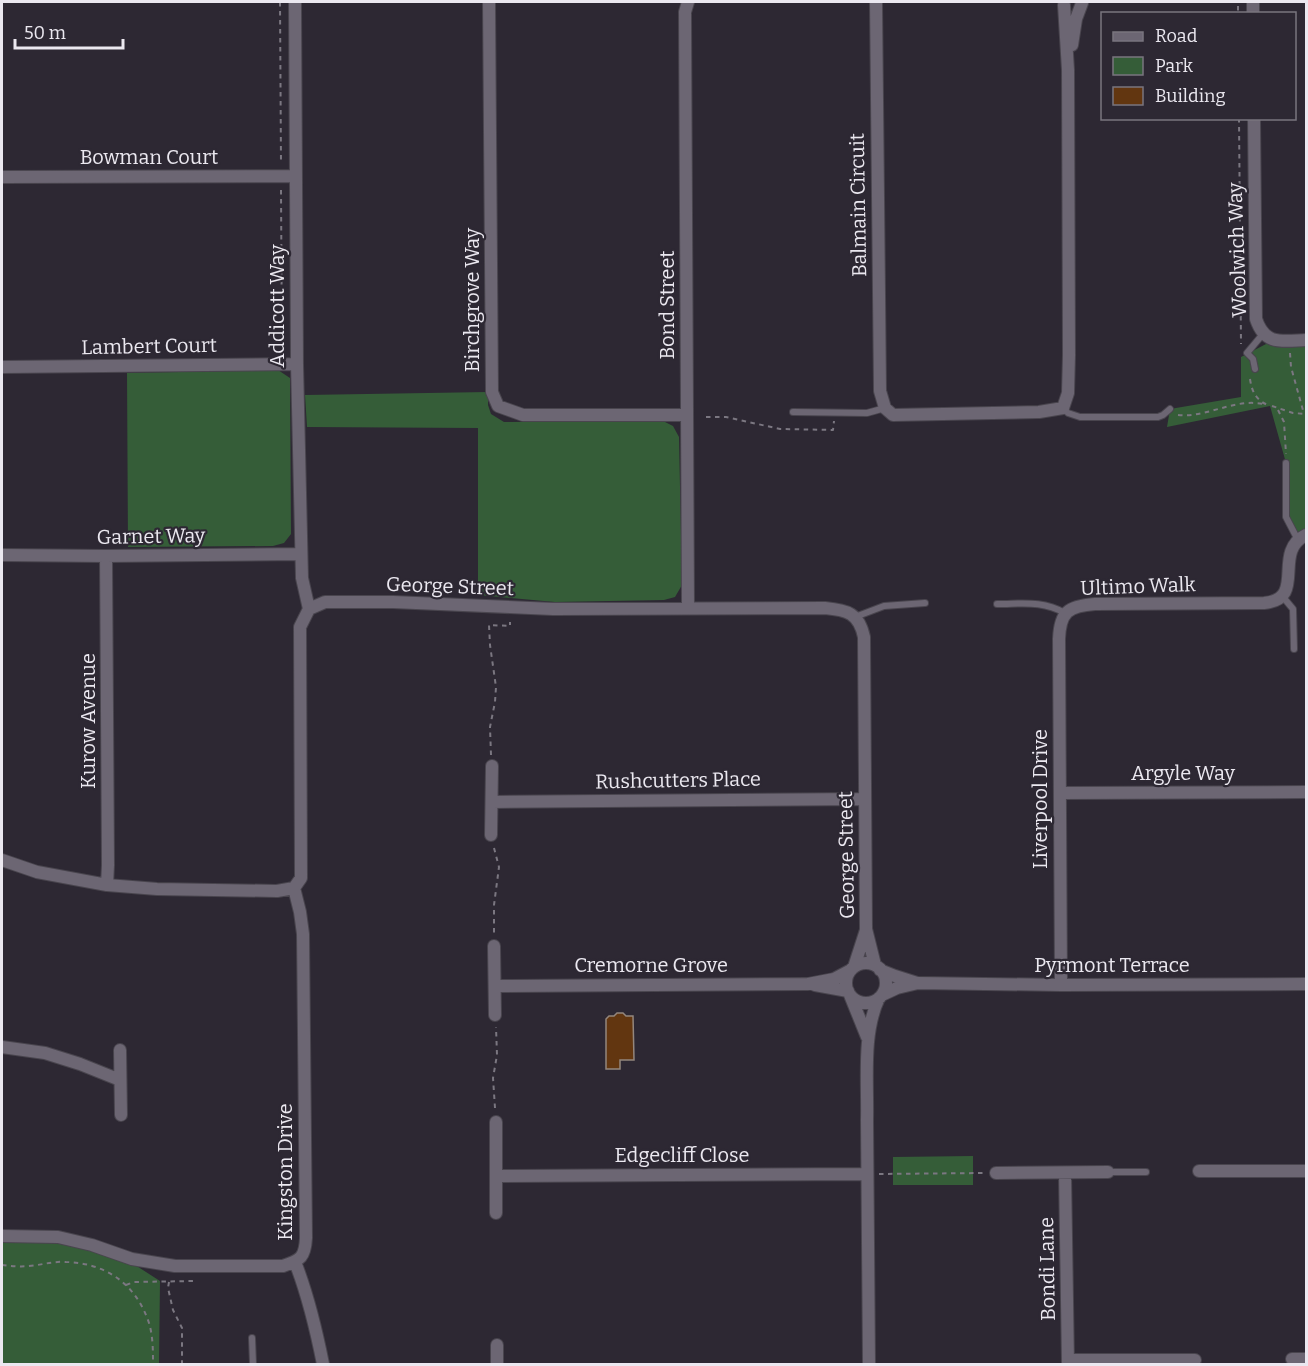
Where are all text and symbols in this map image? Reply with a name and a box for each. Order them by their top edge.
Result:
scale bar [15,12,123,50]
legend [1101,12,1296,120]
text: 50 m [24,22,66,44]
text: Road [1155,25,1198,47]
text: Park [1155,55,1194,77]
text: Building [1155,85,1226,107]
street label: Balmain Circuit [845,133,871,277]
street label: Bowman Court [80,145,218,169]
street label: Woolwich Way [1223,182,1251,318]
street label: Birchgrove Way [460,227,484,372]
street label: Addicott Way [265,244,289,368]
street label: Bond Street [655,250,679,360]
street label: Lambert Court [81,333,217,359]
street label: Garnet Way [97,523,206,549]
street label: George Street [386,572,514,600]
street label: Ultimo Walk [1080,572,1197,600]
street label: Kurow Avenue [76,653,100,789]
street label: Liverpool Drive [1028,729,1052,869]
street label: Argyle Way [1131,761,1235,785]
street label: Rushcutters Place [595,767,761,793]
street label: George Street [833,791,859,919]
street label: Cremorne Grove [574,953,728,977]
street label: Pyrmont Terrace [1034,953,1190,977]
street label: Kingston Drive [273,1103,297,1241]
street label: Edgecliff Close [614,1143,750,1167]
street label: Bondi Lane [1034,1217,1060,1321]

